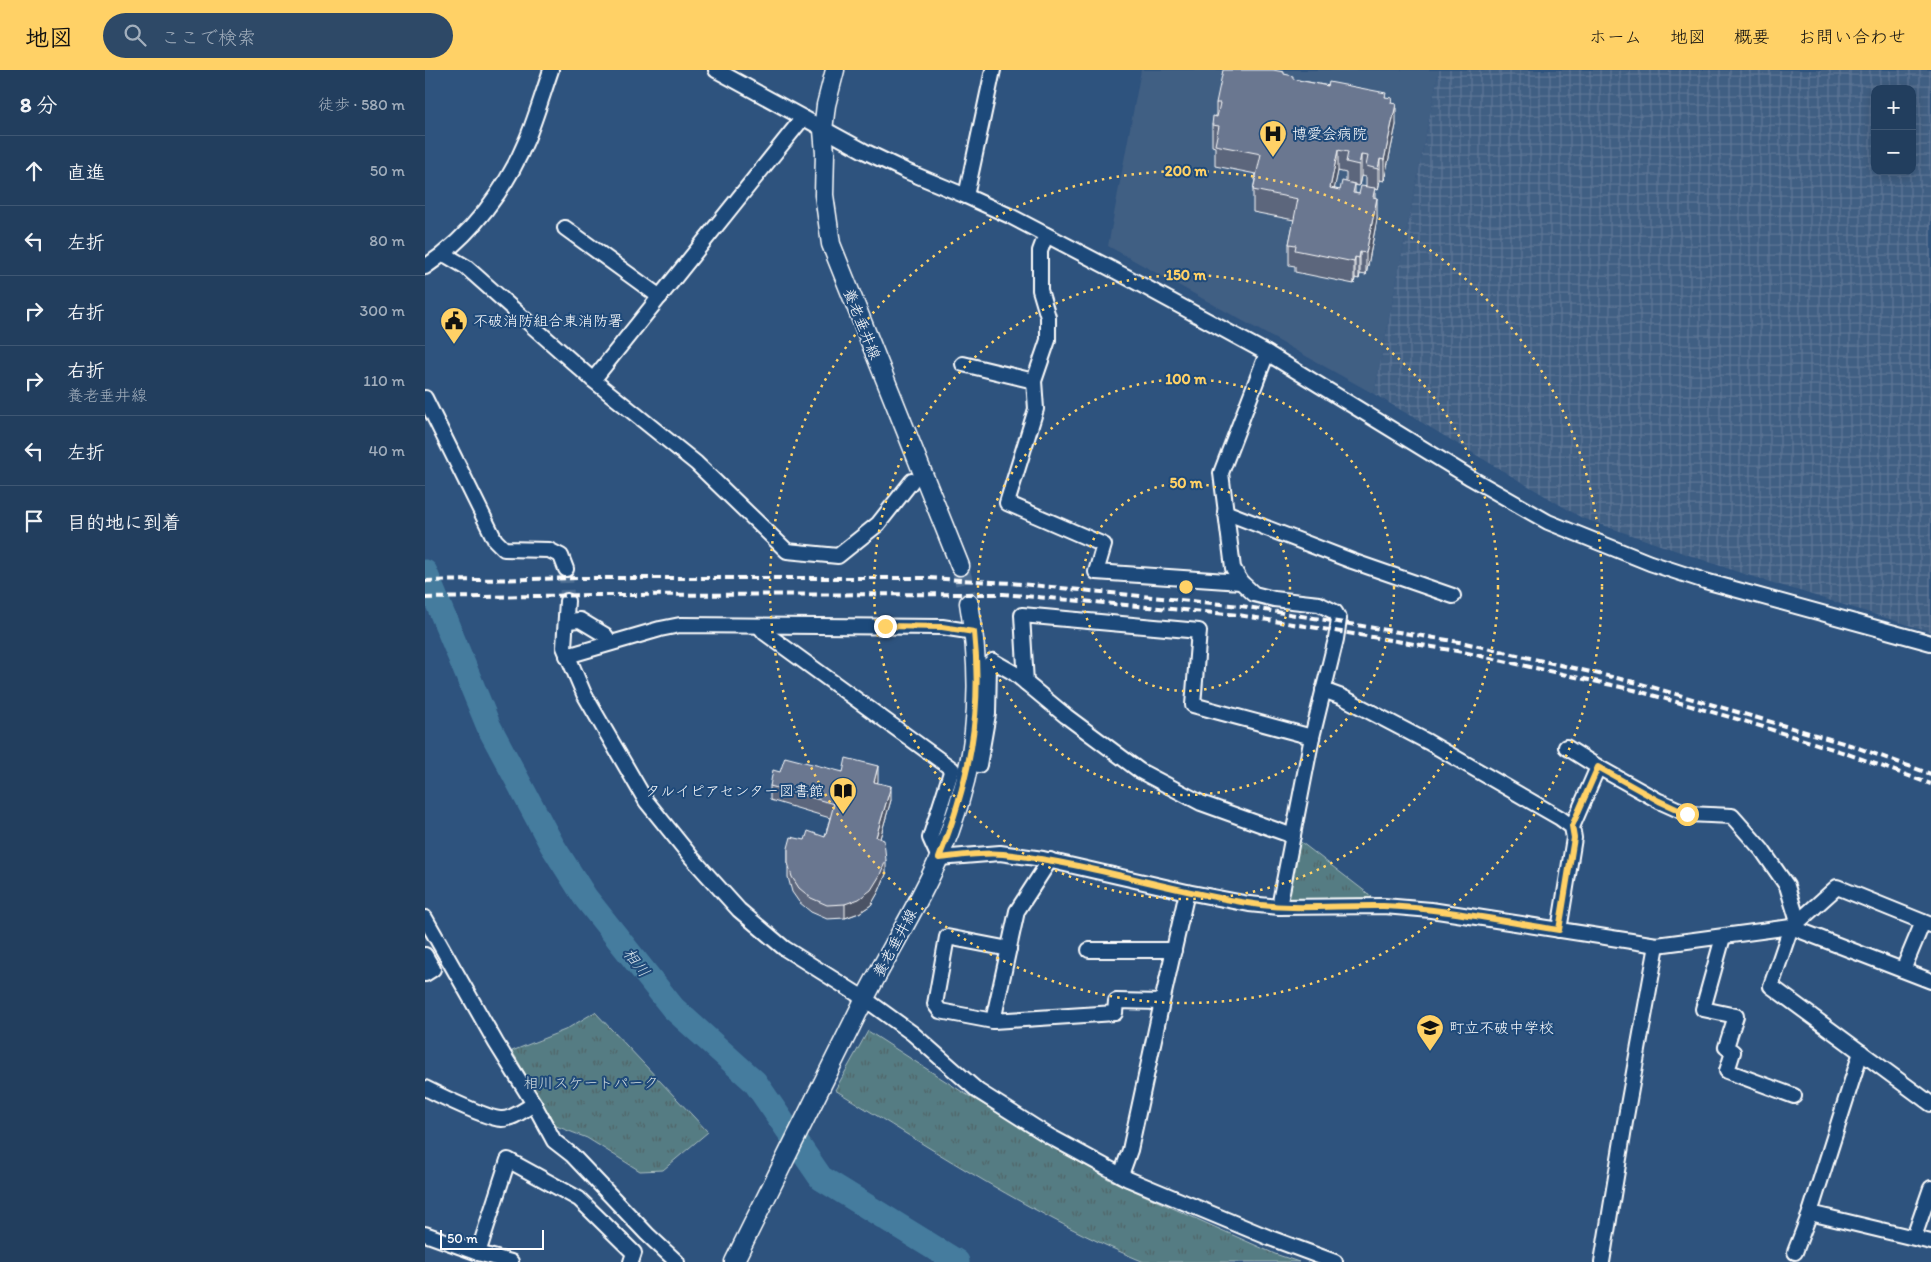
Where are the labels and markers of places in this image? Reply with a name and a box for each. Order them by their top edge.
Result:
hospital icon: 博愛会病院 [1258,119,1288,158]
place label: 博愛会病院 [1292,125,1367,143]
public building icon: 不破消防組合東消防署 [439,306,469,345]
place label: 不破消防組合東消防署 [473,312,623,330]
centre of rings [1177,578,1195,596]
library icon: タルイピアセンター図書館 [828,776,858,815]
place label: タルイピアセンター図書館 [645,782,824,800]
school or university icon: 町立不破中学校 [1415,1013,1445,1052]
place label: 町立不破中学校 [1449,1019,1554,1037]

